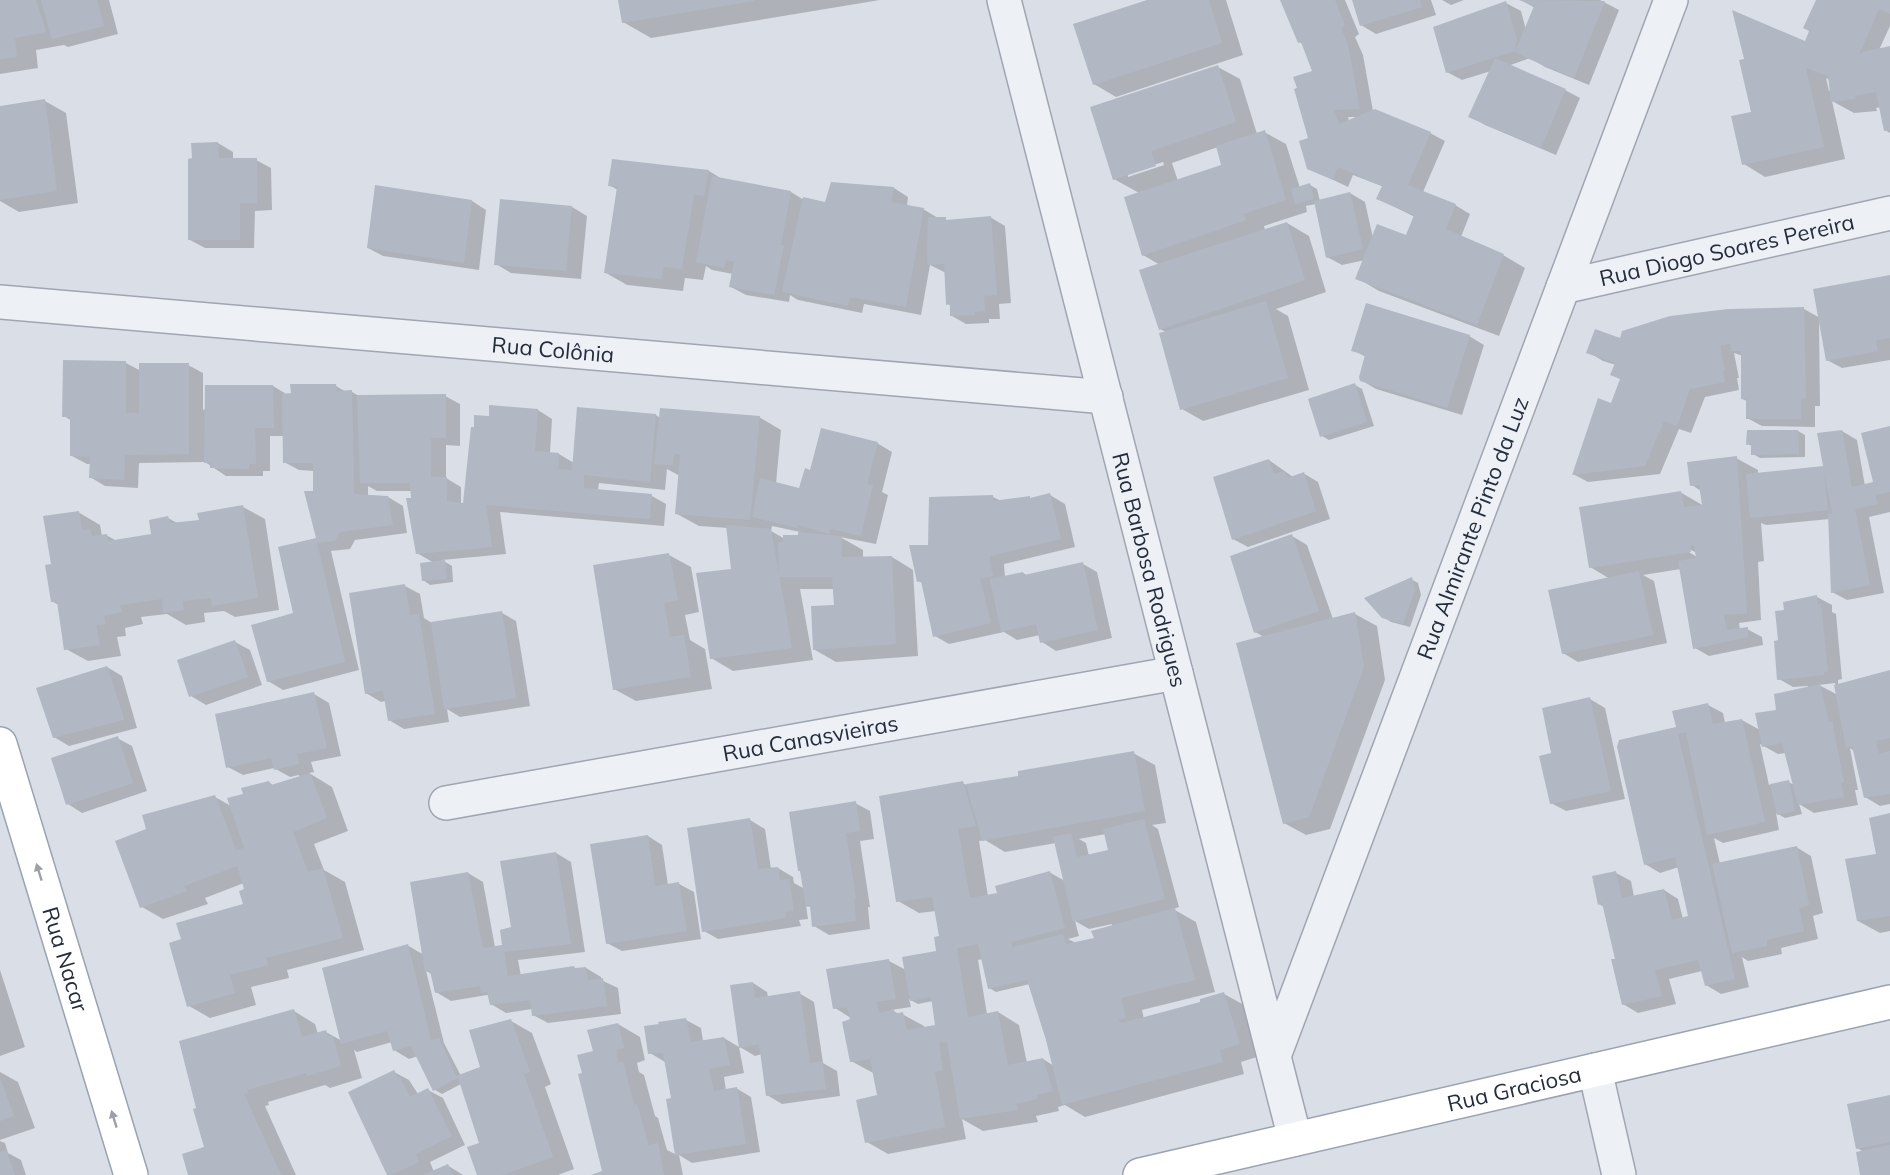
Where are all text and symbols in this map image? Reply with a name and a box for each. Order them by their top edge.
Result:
street label: Rua Diogo Soares Pereira [1597,207,1857,292]
street label: Rua Colônia [491,330,615,369]
street label: Rua Almirante Pinto da Luz [1410,393,1535,663]
street label: Rua Barbosa Rodrigues [1106,449,1193,690]
street label: Rua Canasvieiras [720,709,900,767]
one-way arrow [34,863,43,881]
street label: Rua Nacar [36,903,95,1015]
street label: Rua Graciosa [1444,1060,1584,1118]
one-way arrow [109,1110,118,1128]

